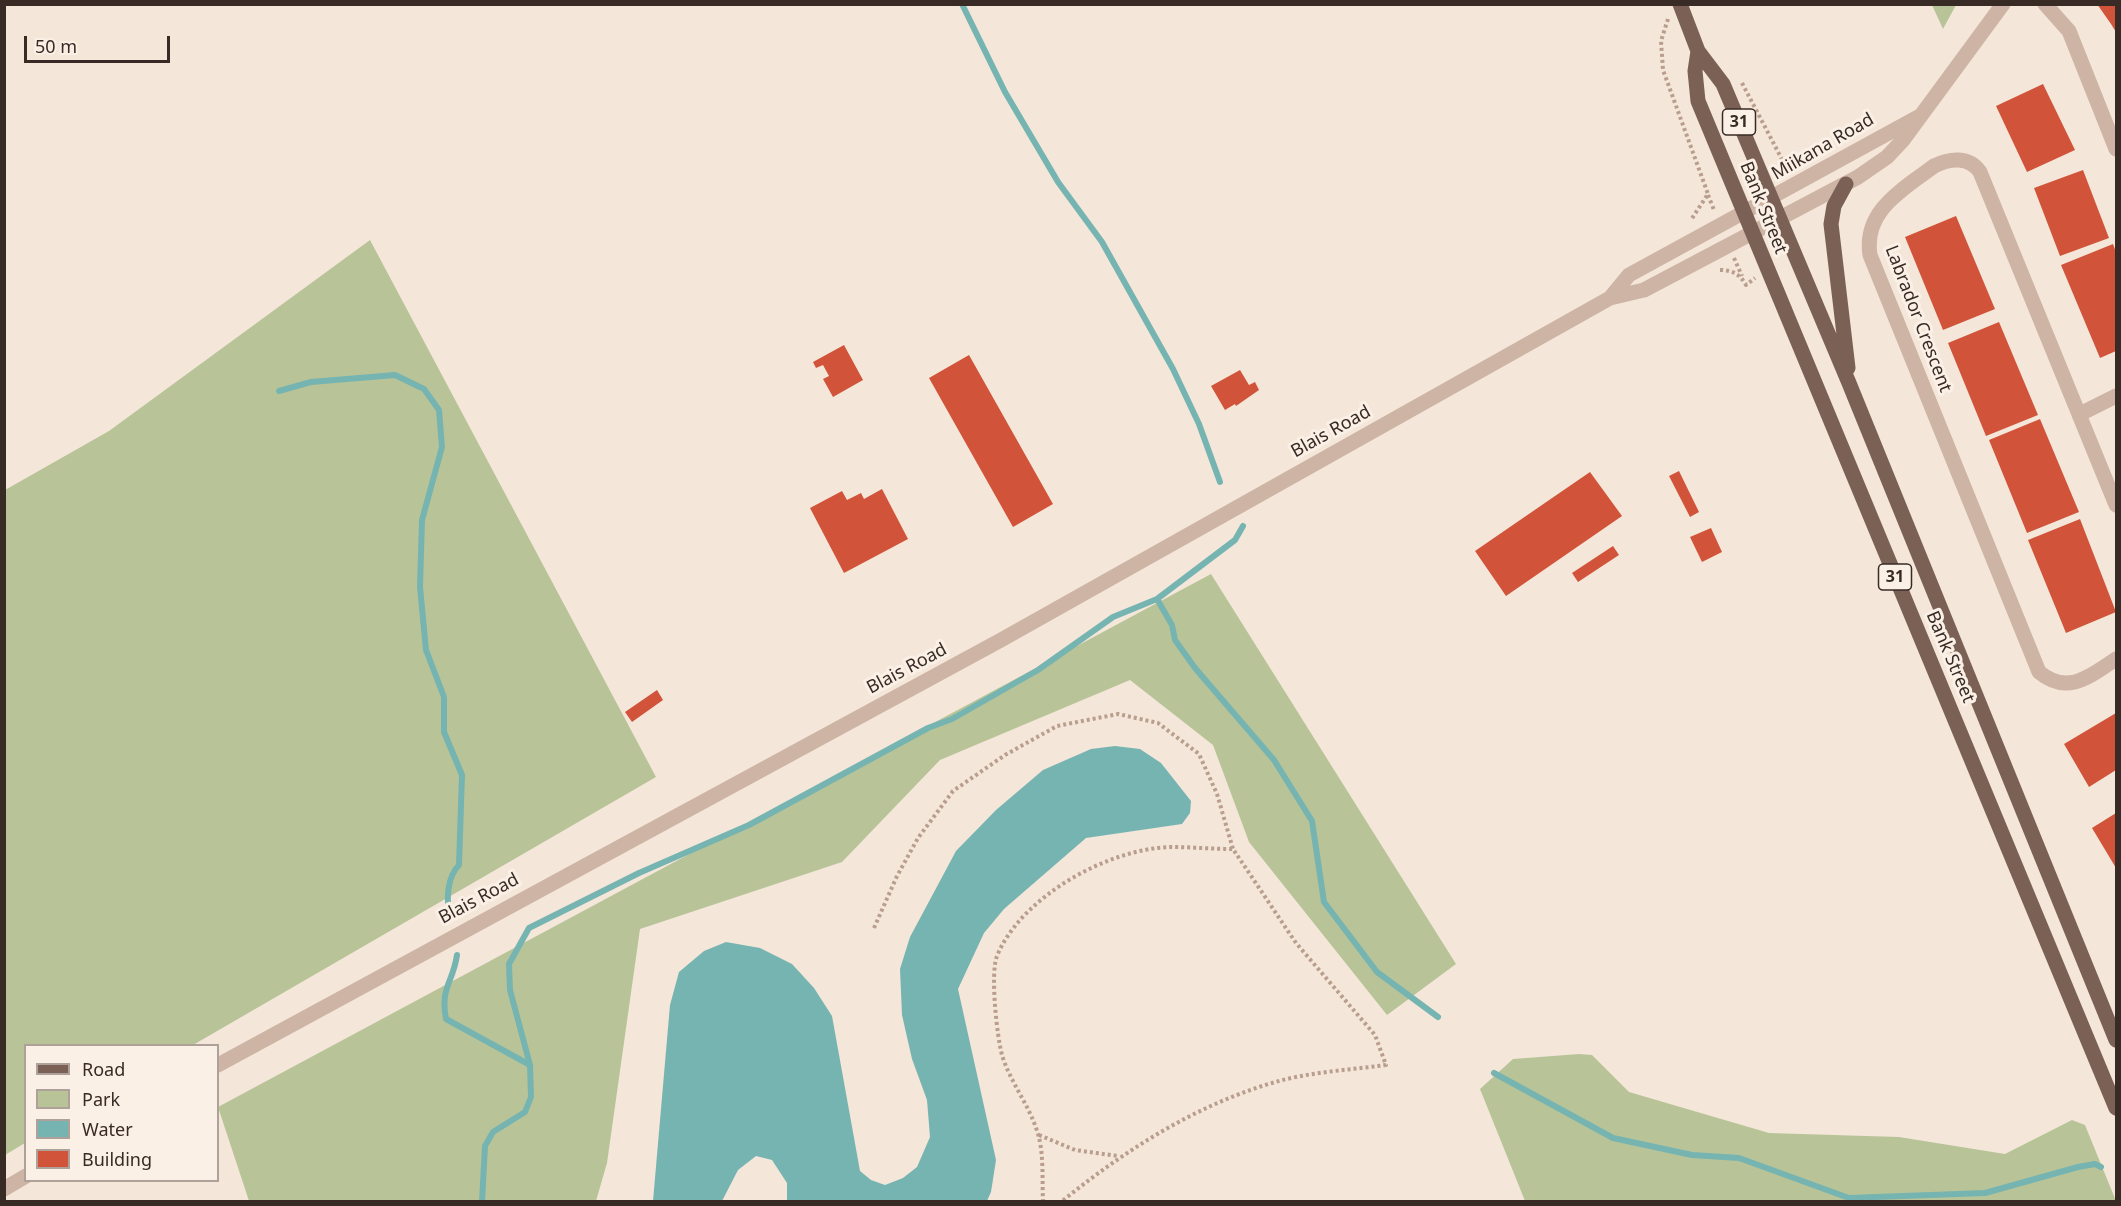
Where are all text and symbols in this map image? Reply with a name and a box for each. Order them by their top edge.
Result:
scale bar [27,24,172,62]
text: 50 m [35,34,77,58]
road number: 31 [1722,109,1756,135]
street label: Miikana Road [1768,109,1878,185]
street label: Bank Street [1735,159,1791,257]
street label: Labrador Crescent [1880,243,1956,395]
street label: Blais Road [1287,401,1375,463]
road number: 31 [1878,564,1912,590]
street label: Bank Street [1921,608,1979,706]
street label: Blais Road [863,639,951,699]
street label: Blais Road [435,869,523,929]
legend [24,1044,219,1182]
text: Road [82,1057,125,1081]
text: Park [82,1087,120,1111]
text: Water [82,1117,133,1141]
text: Building [82,1147,152,1171]

